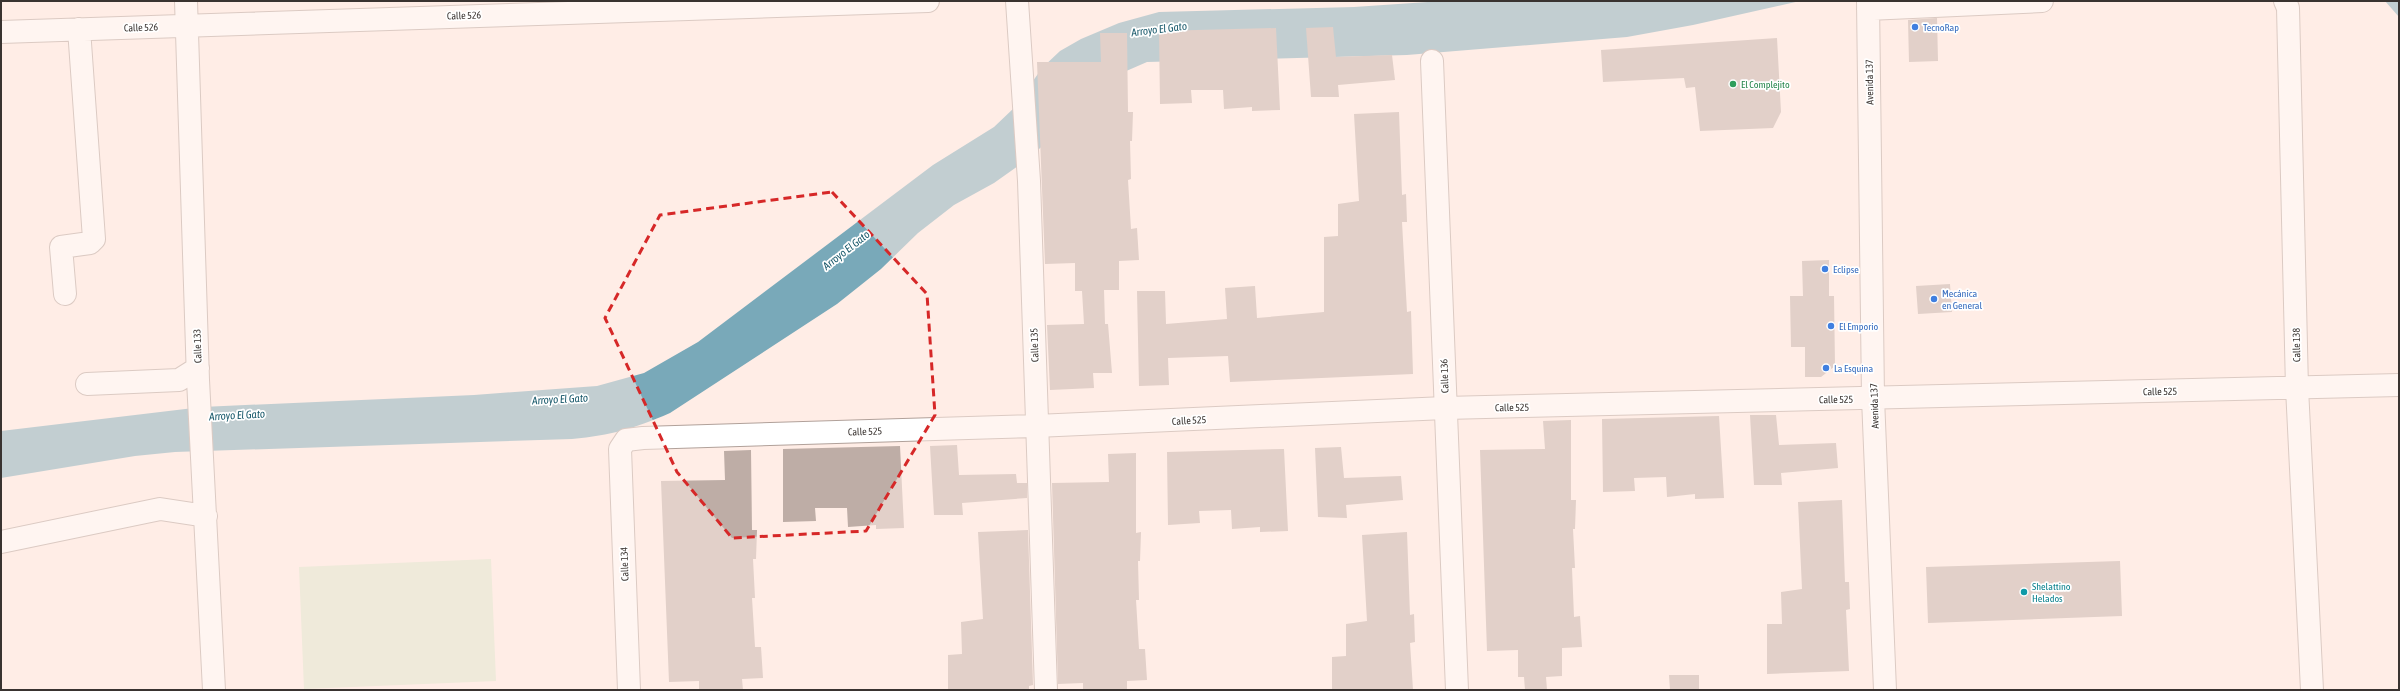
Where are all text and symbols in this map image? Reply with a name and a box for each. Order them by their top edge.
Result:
street label: Calle 526 [447,9,482,22]
water label: Arroyo El Gato [1129,20,1188,38]
street label: Calle 526 [124,21,159,34]
marker: TecnoRap [1910,22,1920,32]
place label: TecnoRap [1923,22,1959,33]
street label: Avenida 137 [1864,59,1875,105]
marker: El Complejito [1728,79,1738,89]
place label: El Complejito [1741,79,1790,90]
water label: Arroyo El Gato [819,228,872,273]
marker: Eclipse [1820,264,1830,274]
place label: Eclipse [1833,264,1859,275]
place label: Mecánica en General [1942,288,1982,311]
marker: Mecánica en General [1929,294,1939,304]
marker: El Emporio [1826,321,1836,331]
place label: El Emporio [1839,321,1878,332]
street label: Calle 135 [1028,327,1041,362]
street label: Calle 138 [2291,327,2302,362]
street label: Calle 133 [191,328,204,363]
street label: Calle 136 [1438,358,1451,393]
marker: La Esquina [1821,363,1831,373]
place label: La Esquina [1834,363,1873,374]
street label: Avenida 137 [1868,383,1881,429]
street label: Calle 525 [2143,386,2178,397]
water label: Arroyo El Gato [531,392,588,407]
street label: Calle 525 [1819,394,1854,405]
street label: Calle 525 [1495,402,1530,413]
water label: Arroyo El Gato [208,408,265,423]
street label: Calle 525 [1172,414,1207,427]
street label: Calle 525 [848,425,883,438]
street label: Calle 134 [618,546,631,581]
place label: Shelattino Helados [2032,581,2071,604]
marker: Shelattino Helados [2019,587,2029,597]

